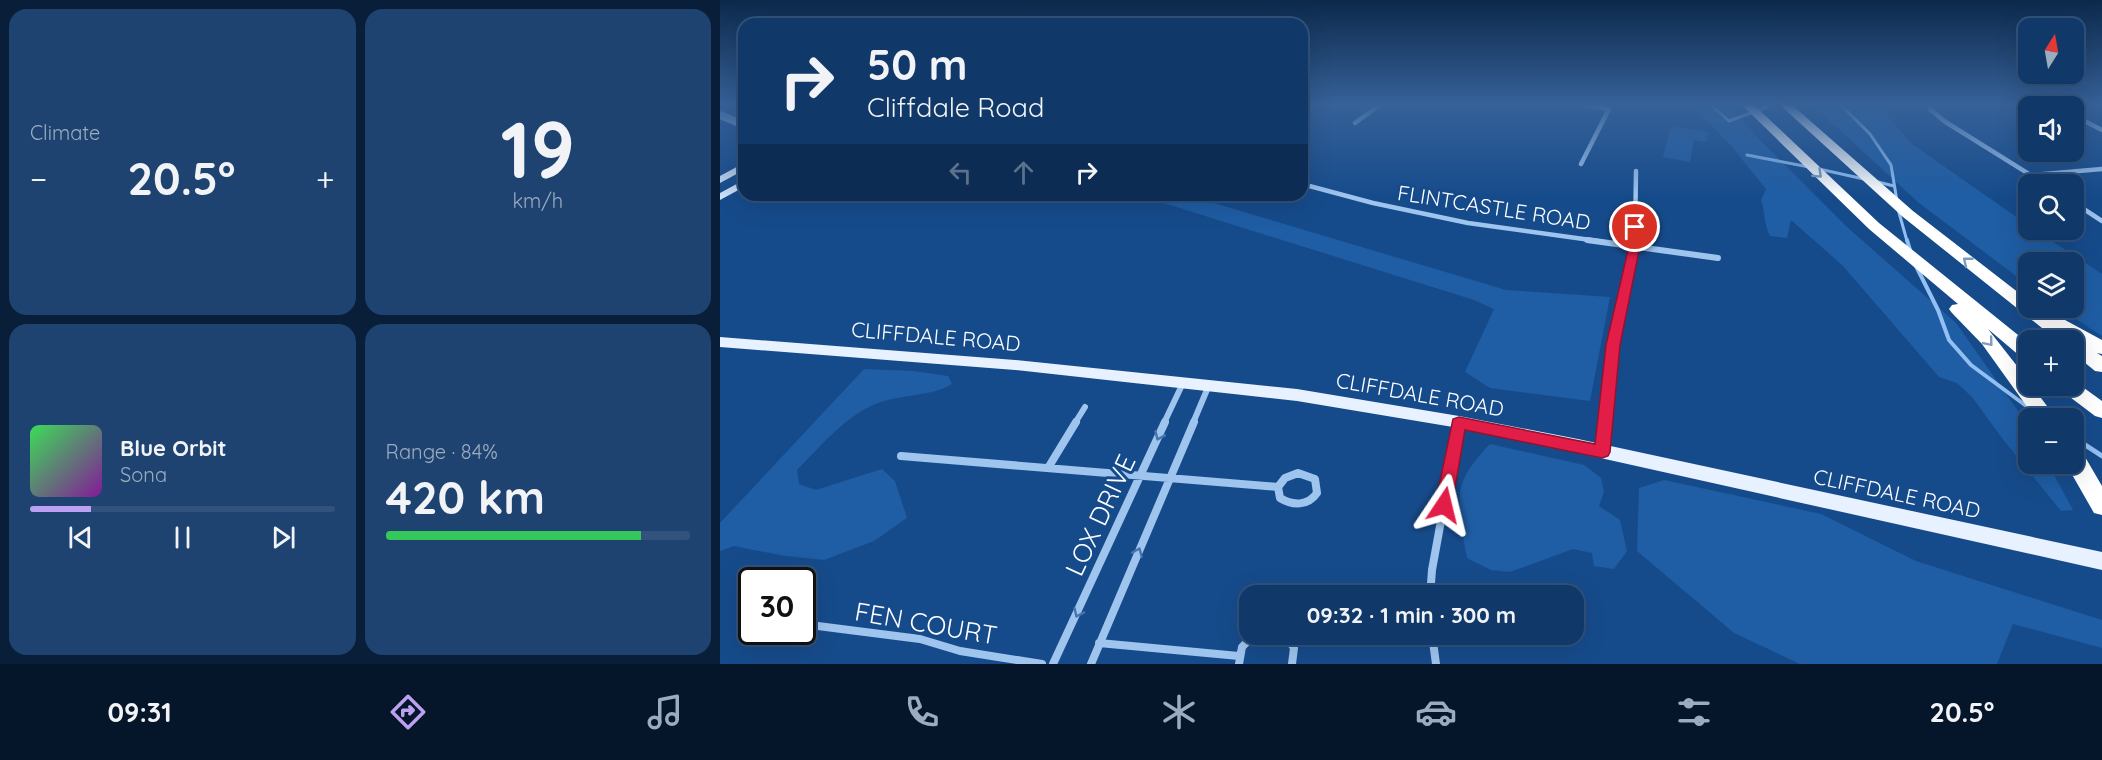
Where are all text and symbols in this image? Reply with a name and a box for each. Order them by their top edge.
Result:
north arrow [2018,18,2084,84]
map controls [2018,18,2084,474]
text: 50 m [867,38,967,91]
icon: right [768,42,846,120]
text: Cliffdale Road [867,90,1044,124]
button: sound [2018,96,2084,162]
text: 19 [500,100,575,198]
text: Climate [30,120,100,145]
text: 20.5° [128,150,236,206]
icon: left [944,156,977,189]
icon: ahead [1007,156,1040,189]
icon: right [1070,156,1103,189]
text: − [30,158,47,199]
text: + [316,158,334,199]
one-way arrow [1811,167,1822,178]
button: search [2018,174,2084,240]
street label: FLINTCASTLE ROAD [1396,179,1592,235]
text: km/h [512,188,563,213]
pin [1609,201,1660,252]
icon: arrive [1618,210,1651,243]
button: layers [2018,252,2084,318]
one-way arrow [1962,257,1973,268]
street label: CLIFFDALE ROAD [850,316,1022,356]
button: + [2018,330,2084,396]
one-way arrow [1982,335,1993,346]
street label: CLIFFDALE ROAD [1334,366,1506,422]
button: − [2018,408,2084,474]
one-way arrow [1155,429,1167,440]
text: Blue Orbit [120,434,226,462]
text: Range · 84% [386,439,498,464]
street label: LOX DRIVE [1058,449,1142,581]
text: Sona [120,462,167,487]
street label: CLIFFDALE ROAD [1811,463,1983,523]
text: 420 km [386,469,545,525]
position arrow [1412,473,1476,537]
icon: previous [64,521,97,554]
icon: pause [166,521,199,554]
icon: next [267,521,300,554]
one-way arrow [1131,547,1143,558]
speed limit sign: 30 [738,567,816,645]
street label: FEN COURT [852,594,1000,652]
text: 09:32 · 1 min · 300 m [1307,601,1516,629]
one-way arrow [1073,606,1085,617]
icon: directions [387,691,429,733]
icon: music [644,691,686,733]
icon: phone [901,691,943,733]
icon: climate [1158,691,1200,733]
icon: car [1415,691,1457,733]
icon: filters [1673,691,1715,733]
text: 09:31 [108,695,172,729]
text: 20.5° [1930,695,1994,729]

